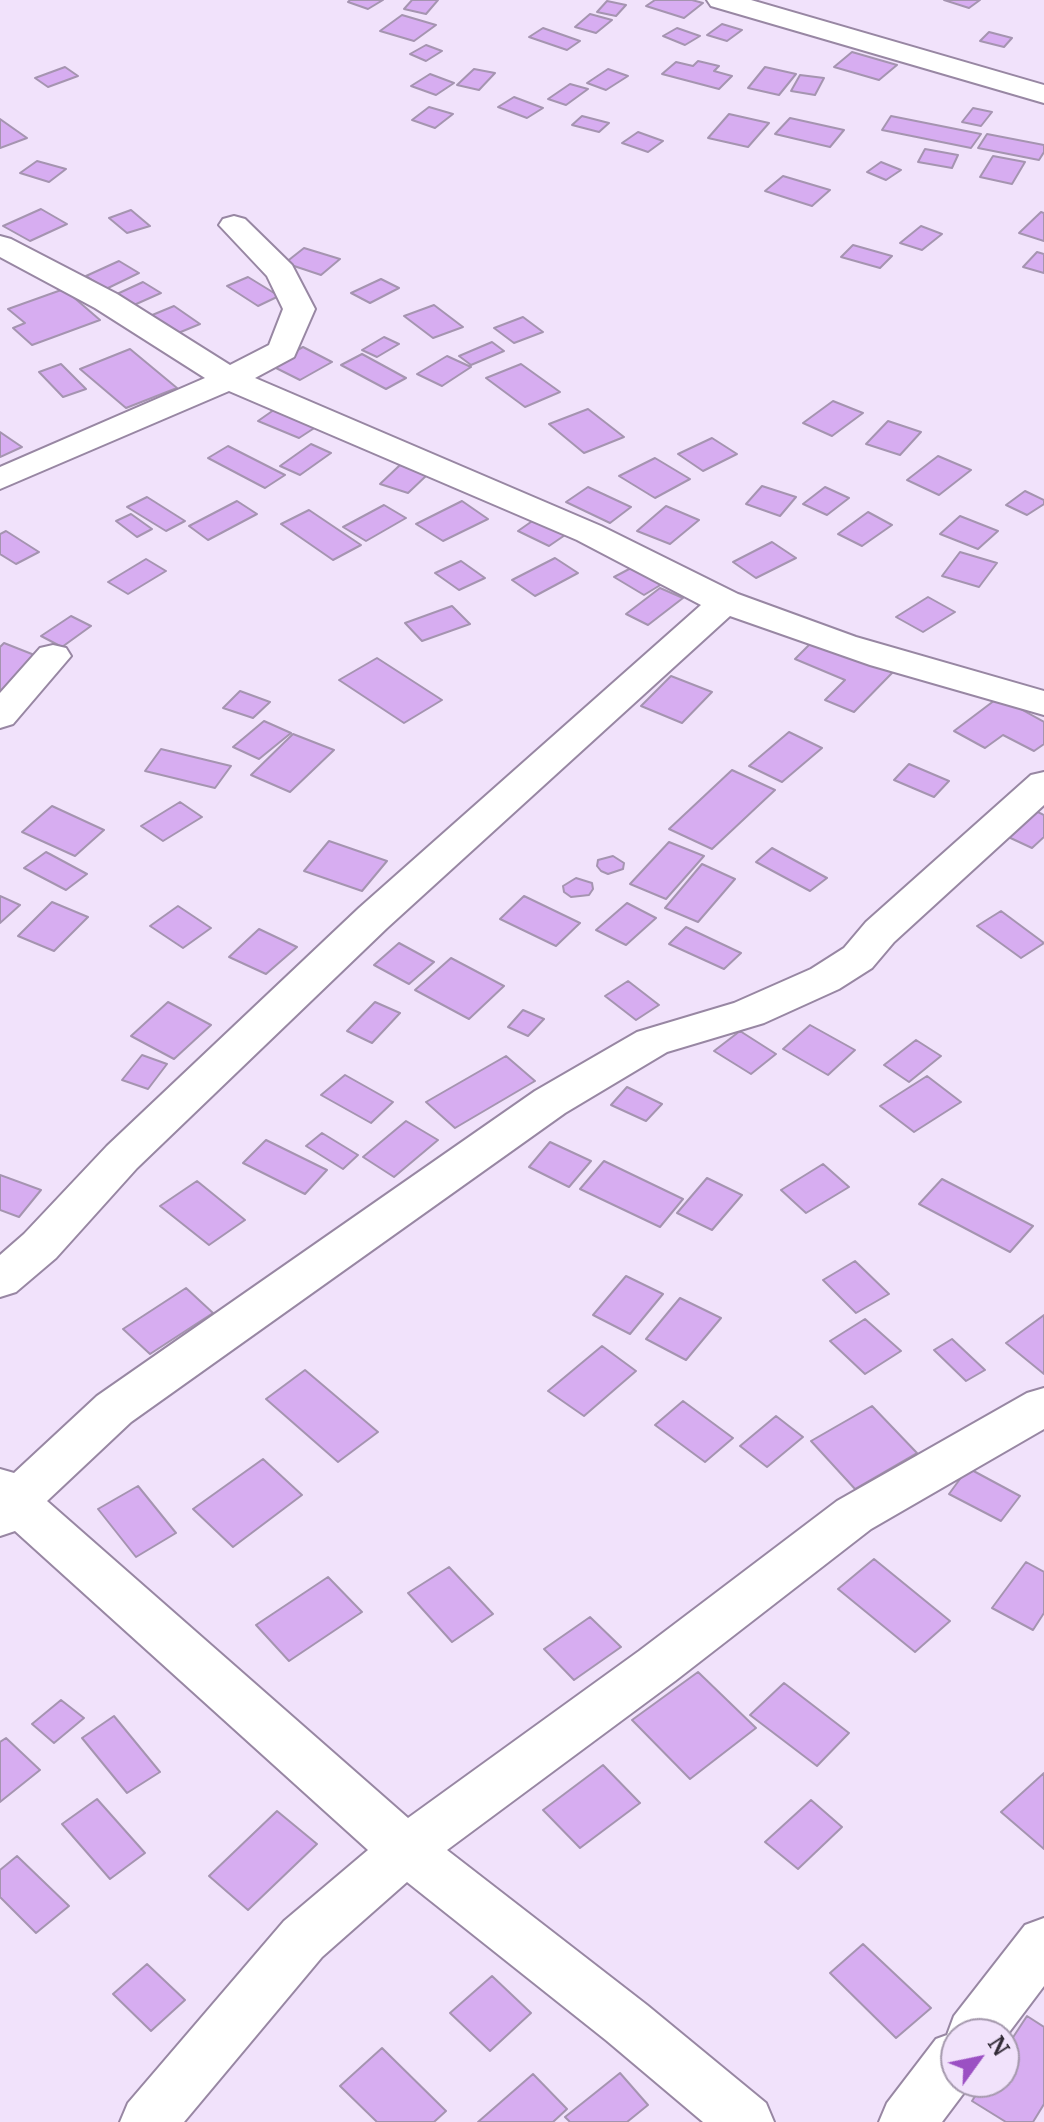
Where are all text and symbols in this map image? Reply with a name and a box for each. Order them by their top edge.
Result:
north arrow [940,2018,1020,2098]
text: N [982,2031,1015,2061]

